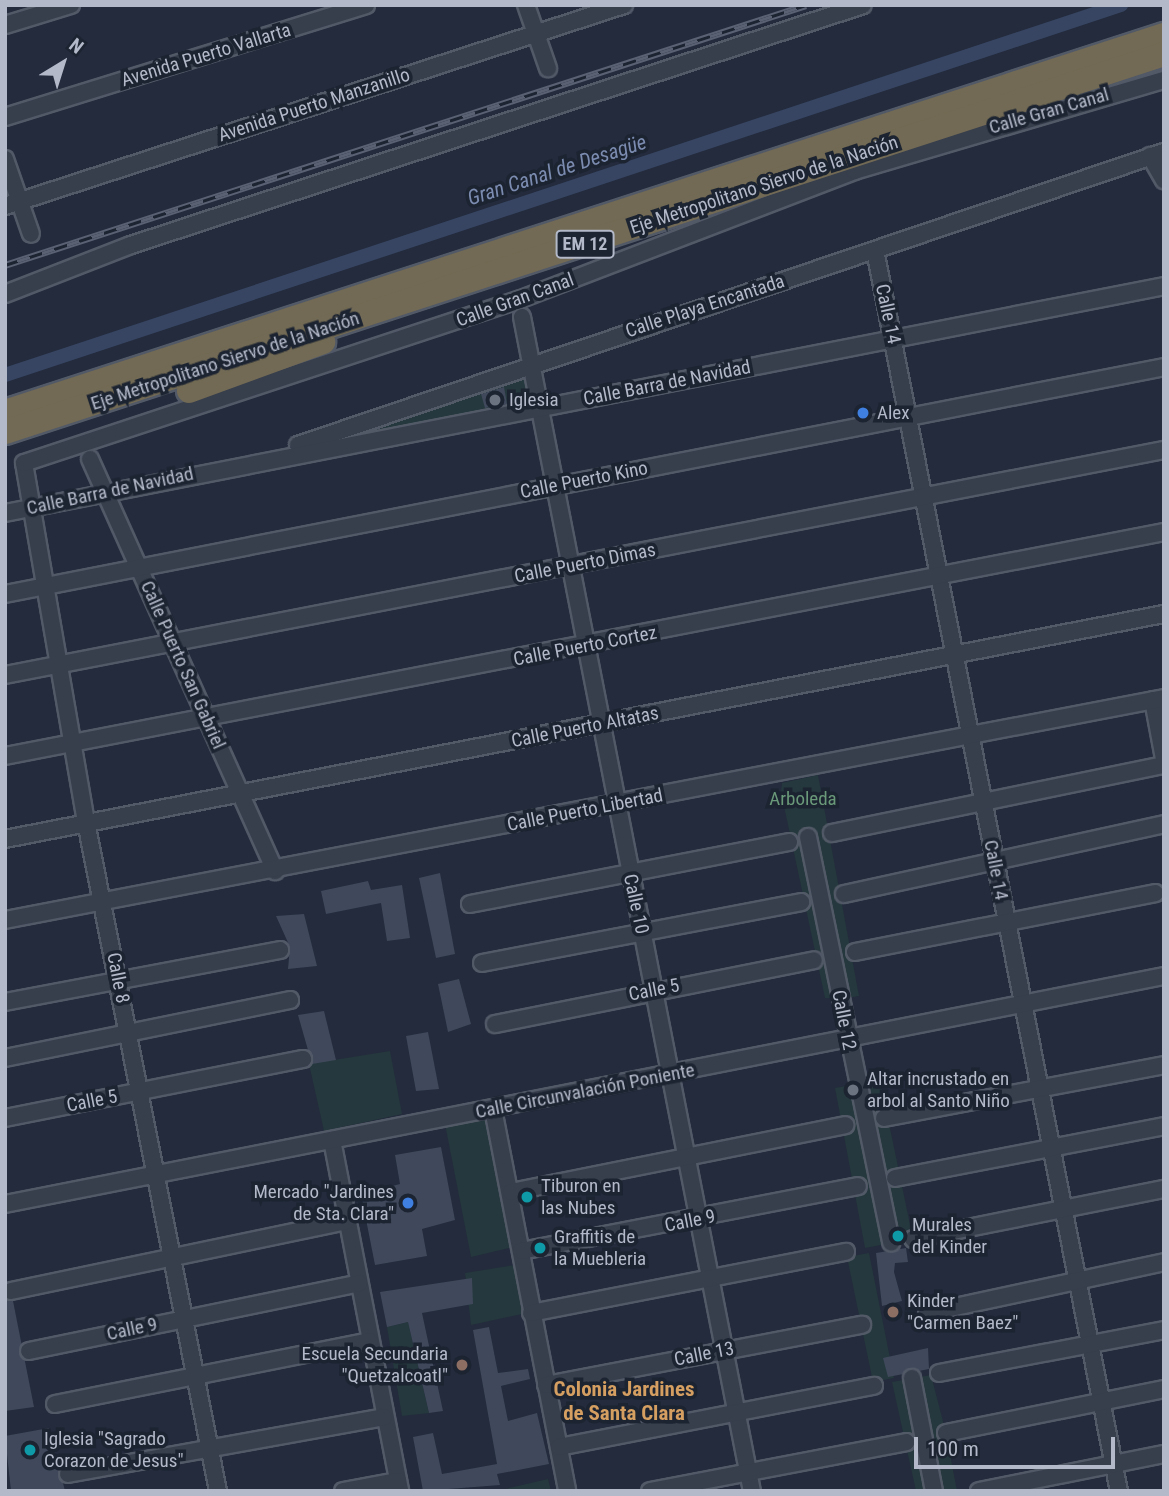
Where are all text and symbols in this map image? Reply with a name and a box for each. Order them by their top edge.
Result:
street label: Avenida Puerto Vallarta [118,18,294,92]
north arrow [28,28,98,98]
text: N [65,33,88,59]
street label: Avenida Puerto Manzanillo [215,63,413,147]
street label: Calle Gran Canal [986,83,1112,139]
water label: Gran Canal de Desagüe [464,129,650,211]
street label: Eje Metropolitano Siervo de la Nación [627,131,901,239]
road number: EM 12 [555,230,615,258]
street label: Calle Gran Canal [453,268,577,332]
street label: Calle Playa Encantada [623,270,787,342]
street label: Calle 14 [871,282,905,346]
street label: Eje Metropolitano Siervo de la Nación [88,307,362,415]
street label: Calle Barra de Navidad [581,356,753,410]
place label: Iglesia [509,389,559,411]
marker: Iglesia [487,392,503,408]
place label: Alex [877,402,910,424]
marker: Alex [855,405,871,421]
street label: Calle Puerto Kino [518,456,650,504]
street label: Calle Barra de Navidad [25,462,195,520]
street label: Calle Puerto Dimas [512,538,658,588]
street label: Calle Puerto San Gabriel [136,577,230,753]
street label: Calle Puerto Cortez [511,621,659,671]
street label: Calle Puerto Altatas [509,702,661,752]
street label: Calle Puerto Libertad [505,784,665,836]
park label: Arboleda [769,788,837,810]
street label: Calle 14 [979,838,1013,902]
street label: Calle 10 [619,872,653,936]
street label: Calle 8 [102,951,134,1005]
street label: Calle 5 [627,974,681,1006]
street label: Calle 12 [827,988,861,1052]
street label: Calle Circunvalación Poniente [474,1059,696,1123]
place label: Altar incrustado en arbol al Santo Niño [867,1068,1010,1112]
marker: Altar incrustado en arbol al Santo Niño [845,1082,861,1098]
street label: Calle 5 [65,1085,119,1117]
place label: Tiburon en las Nubes [541,1175,621,1219]
place label: Mercado "Jardines de Sta. Clara" [253,1181,394,1225]
marker: Tiburon en las Nubes [519,1189,535,1205]
marker: Mercado "Jardines de Sta. Clara" [400,1195,416,1211]
street label: Calle 9 [663,1205,717,1237]
place label: Murales del Kinder [912,1214,987,1258]
place label: Graffitis de la Muebleria [554,1226,646,1270]
marker: Murales del Kinder [890,1228,906,1244]
marker: Graffitis de la Muebleria [532,1240,548,1256]
place label: Kinder "Carmen Baez" [907,1290,1018,1334]
marker: Kinder "Carmen Baez" [885,1304,901,1320]
street label: Calle 9 [105,1313,159,1345]
street label: Calle 13 [672,1337,736,1371]
place label: Escuela Secundaria "Quetzalcoatl" [302,1343,448,1387]
marker: Escuela Secundaria "Quetzalcoatl" [454,1357,470,1373]
district label: Colonia Jardines de Santa Clara [553,1376,695,1426]
scale bar [917,1422,1118,1466]
place label: Iglesia "Sagrado Corazon de Jesus" [44,1428,184,1472]
text: 100 m [927,1437,979,1461]
marker: Iglesia "Sagrado Corazon de Jesus" [22,1442,38,1458]

